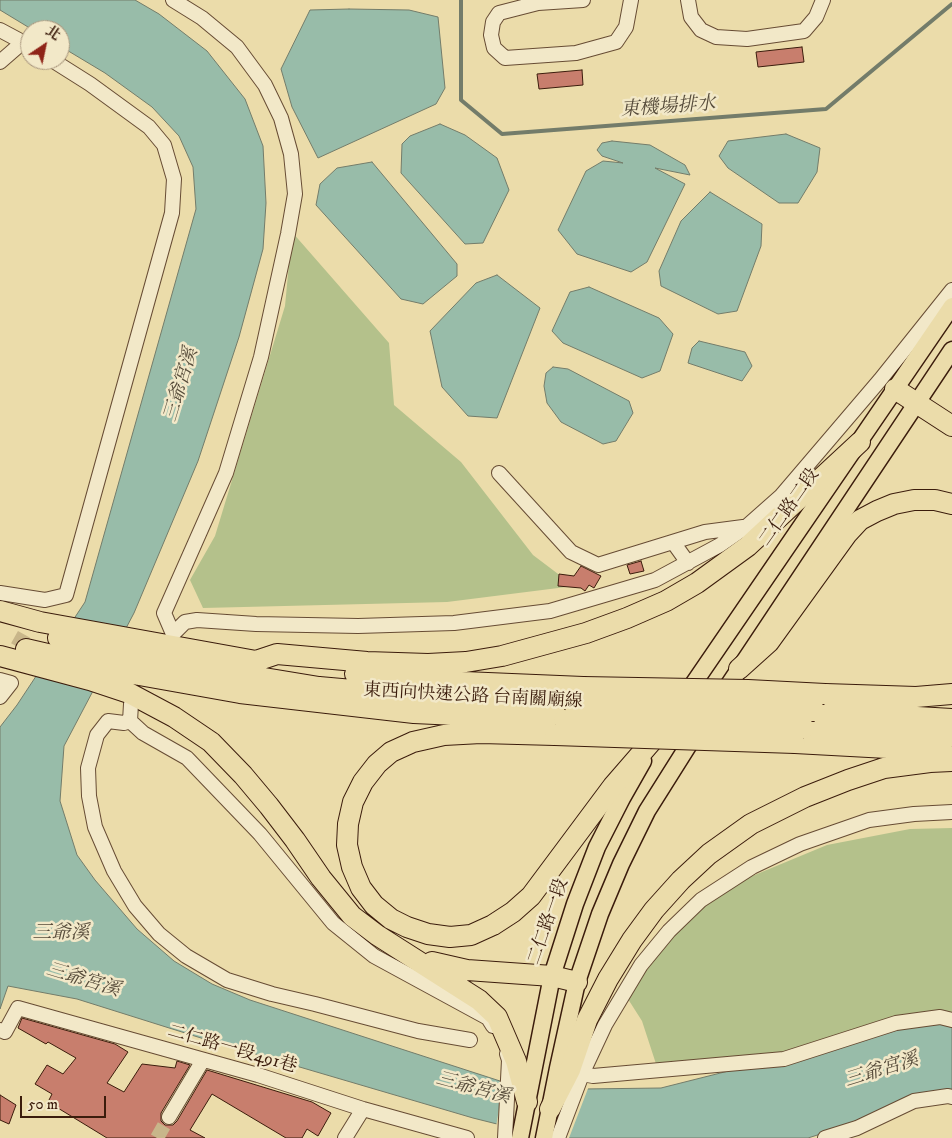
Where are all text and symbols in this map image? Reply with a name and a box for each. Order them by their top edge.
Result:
north arrow [20,20,70,70]
text: 北 [42,22,64,45]
water label: 東機場排水 [620,93,716,123]
water label: 三爺宮溪 [160,345,204,425]
street label: 二仁路二段 [755,465,825,551]
street label: 東西向快速公路 台南關廟線 [363,680,583,714]
street label: 二仁路一段 [524,876,574,968]
water label: 三爺溪 [33,923,89,945]
water label: 三爺宮溪 [43,959,123,1003]
street label: 二仁路一段491巷 [165,1021,299,1079]
water label: 三爺宮溪 [842,1049,922,1093]
water label: 三爺宮溪 [433,1068,513,1110]
scale bar [22,1086,109,1118]
text: 50 m [28,1095,58,1114]

